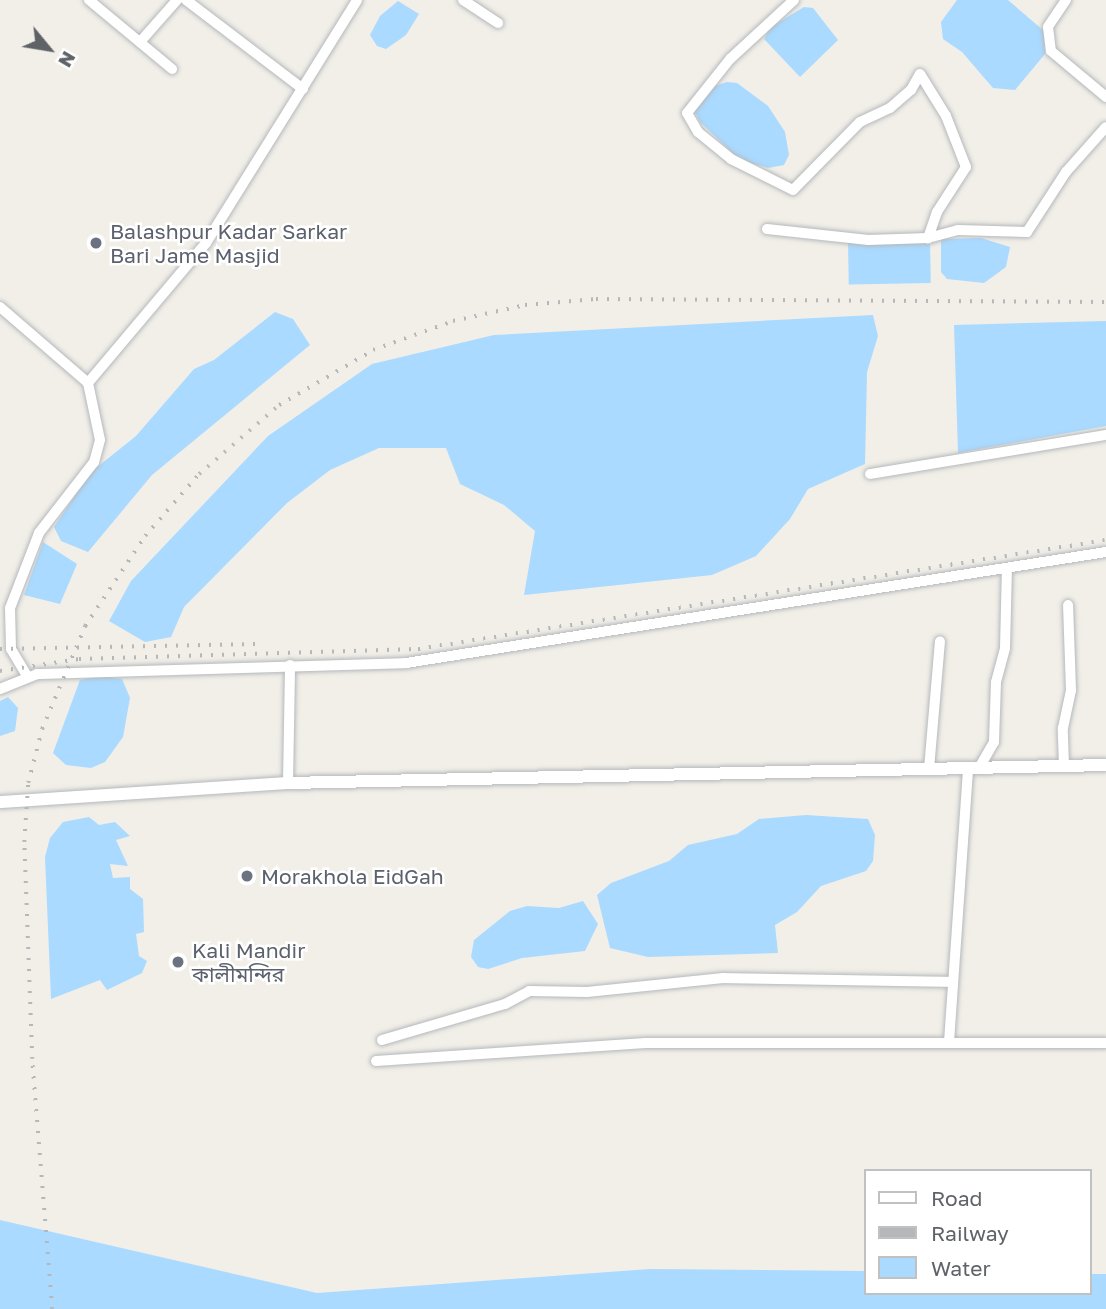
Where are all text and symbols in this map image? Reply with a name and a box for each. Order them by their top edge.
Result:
north arrow [14,14,84,84]
text: N [54,48,81,72]
place label: Balashpur Kadar Sarkar Bari Jame Masjid [110,218,347,268]
marker: Balashpur Kadar Sarkar Bari Jame Masjid [88,235,104,251]
place label: Morakhola EidGah [261,863,444,889]
marker: Morakhola EidGah [239,868,255,884]
place label: Kali Mandir কালীমন্দির [192,937,305,987]
marker: Kali Mandir কালীমন্দির [170,954,186,970]
legend [864,1169,1092,1295]
text: Road [931,1185,982,1211]
text: Railway [931,1220,1009,1246]
text: Water [931,1255,991,1281]

